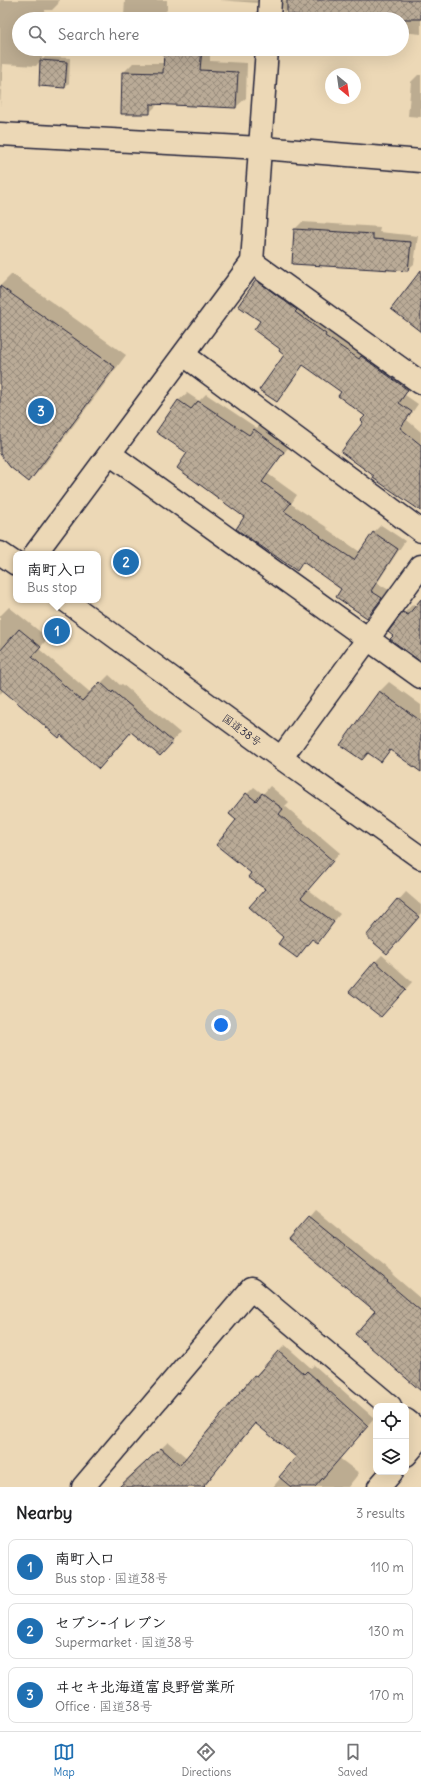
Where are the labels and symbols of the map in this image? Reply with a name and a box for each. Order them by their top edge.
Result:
north arrow [325,68,361,104]
pin: 3 [28,396,54,426]
pin: 2 [113,547,139,577]
pin: 1 [44,616,70,646]
street label: 国道38号 [219,711,265,749]
your location [211,1015,231,1035]

